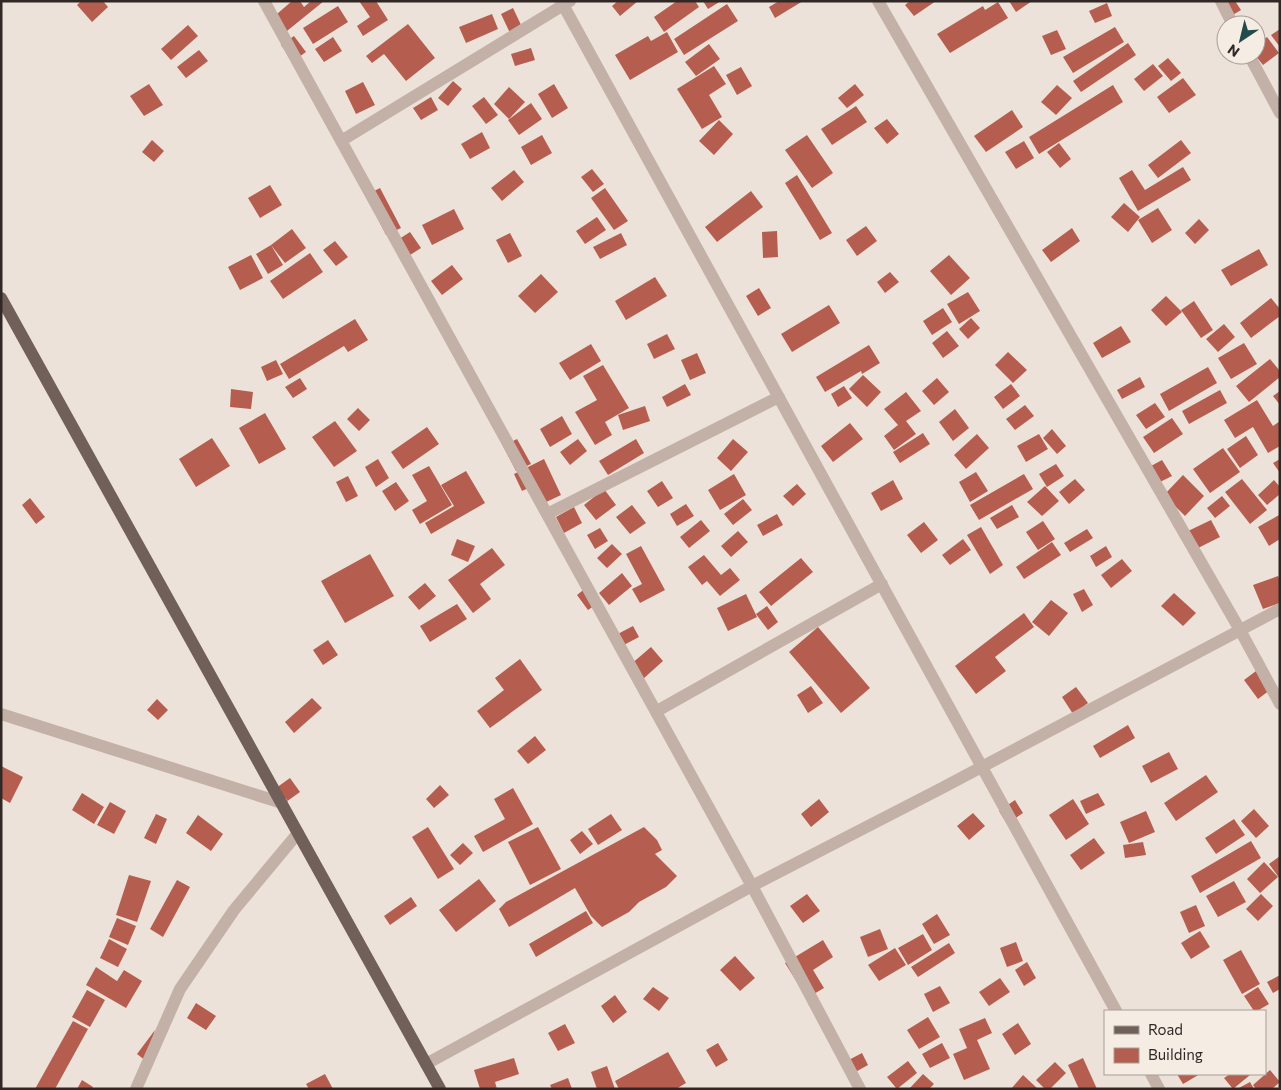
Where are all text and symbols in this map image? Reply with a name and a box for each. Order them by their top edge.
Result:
north arrow [1216,15,1266,65]
text: N [1224,41,1242,61]
legend [1104,1010,1266,1075]
text: Road [1148,1020,1183,1038]
text: Building [1148,1045,1203,1063]

